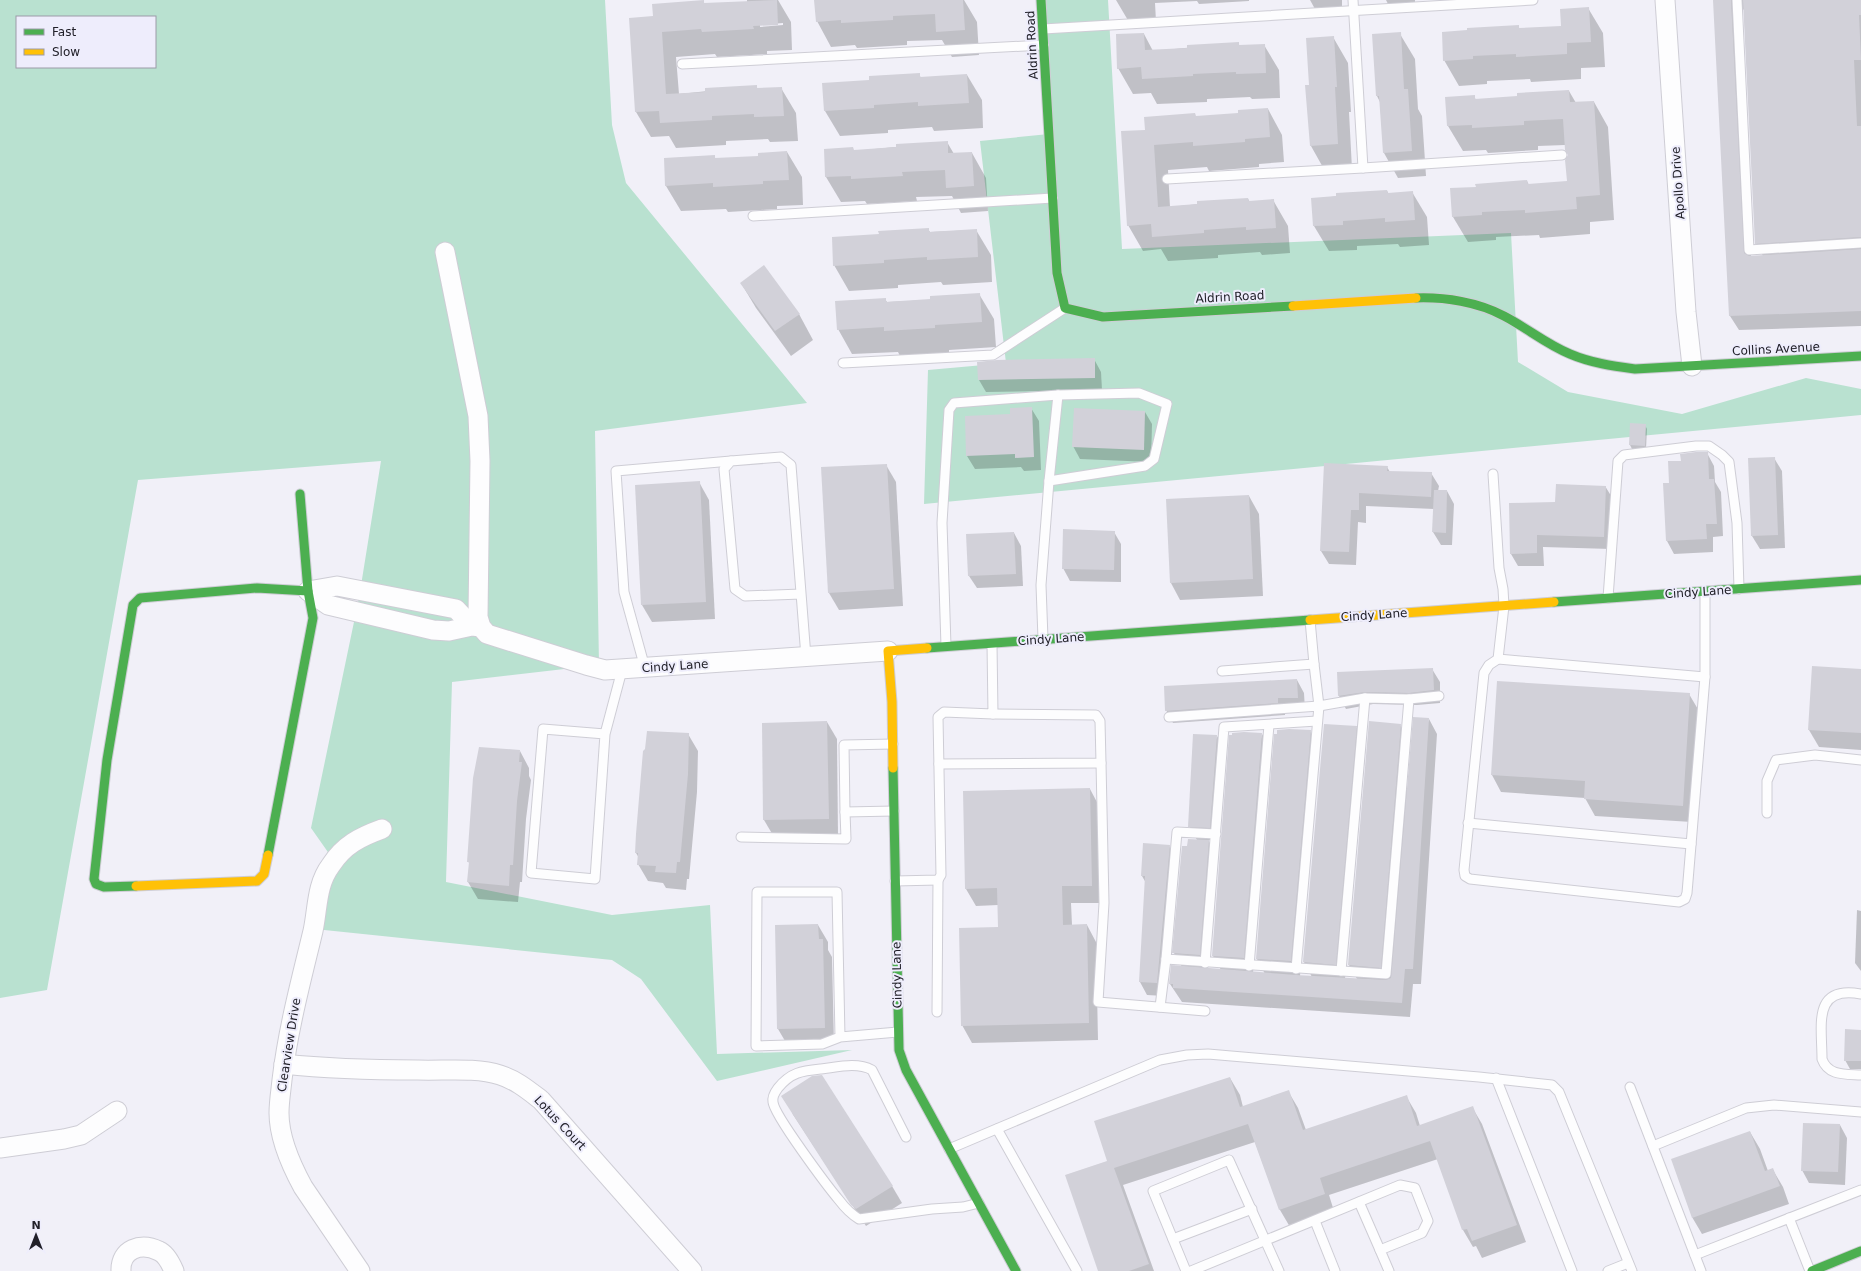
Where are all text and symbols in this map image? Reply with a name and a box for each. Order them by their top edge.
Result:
street label: Aldrin Road [1023,10,1041,80]
legend [16,16,156,68]
text: Fast [52,25,76,39]
text: Slow [52,45,80,59]
street label: Apollo Drive [1668,146,1688,220]
street label: Aldrin Road [1195,288,1265,306]
street label: Collins Avenue [1732,340,1820,358]
street label: Cindy Lane [1664,583,1732,601]
street label: Cindy Lane [1340,606,1408,624]
street label: Cindy Lane [1017,630,1085,648]
street label: Cindy Lane [641,657,709,675]
street label: Cindy Lane [889,941,905,1009]
street label: Clearview Drive [275,997,303,1093]
street label: Lotus Court [531,1093,589,1153]
north arrow [16,1215,56,1255]
text: N [31,1219,41,1232]

